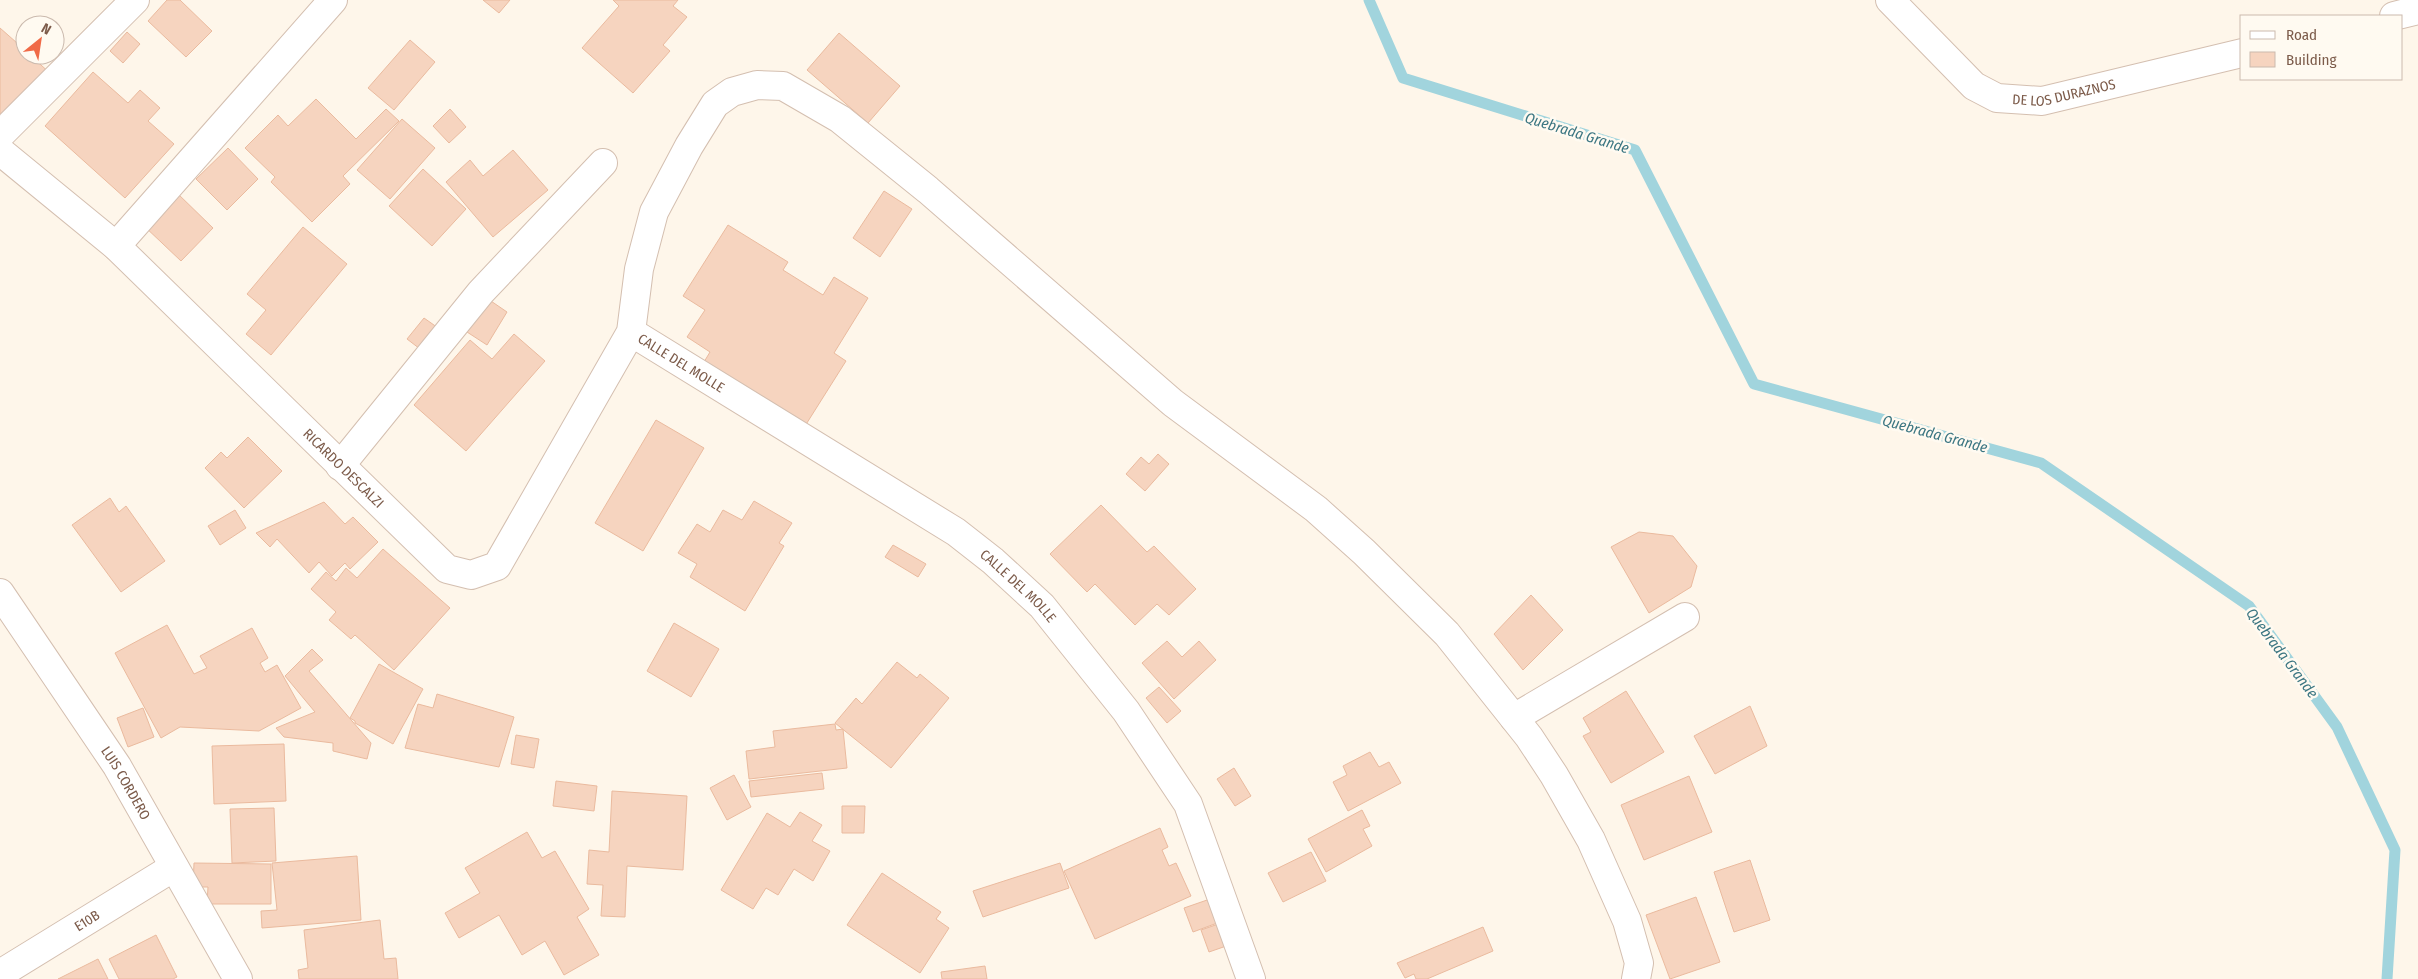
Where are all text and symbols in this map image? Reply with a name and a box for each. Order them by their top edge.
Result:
north arrow [15,15,65,65]
legend [2240,15,2403,80]
text: N [38,20,54,39]
text: Road [2286,26,2317,44]
text: Building [2286,51,2337,69]
street label: DE LOS DURAZNOS [2012,76,2117,110]
water label: Quebrada Grande [1523,109,1631,157]
street label: CALLE DEL MOLLE [635,330,728,397]
water label: Quebrada Grande [1881,411,1989,457]
street label: RICARDO DESCALZI [299,425,387,512]
street label: CALLE DEL MOLLE [976,546,1060,626]
water label: Quebrada Grande [2242,604,2322,702]
street label: LUIS CORDERO [97,743,154,823]
street label: E10B [71,907,103,935]

